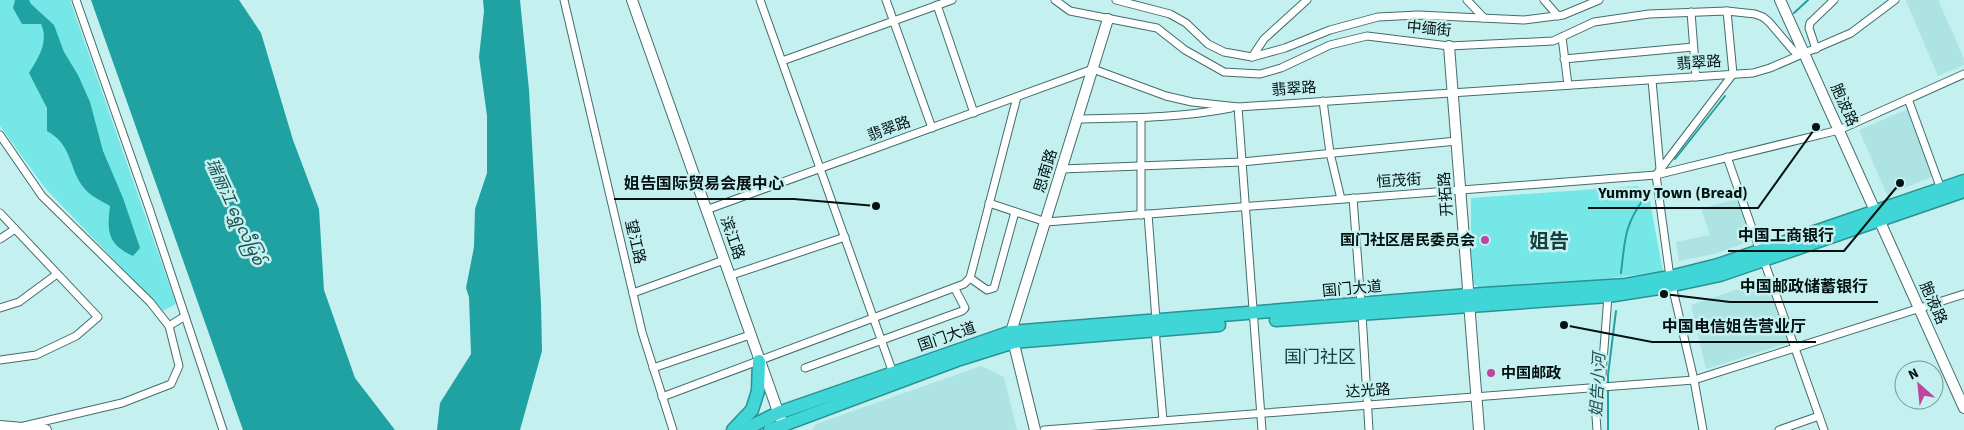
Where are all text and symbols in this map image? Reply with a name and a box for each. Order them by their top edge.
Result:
street label: 中缅街 [1406,17,1452,41]
street label: 翡翠路 [1676,51,1722,75]
street label: 翡翠路 [1271,77,1317,101]
street label: 胞波路 [1825,80,1863,130]
street label: 翡翠路 [864,111,914,147]
street label: 思南路 [1029,146,1063,196]
water label: 瑞丽江 ရွှေလီမြစ် [199,155,271,271]
callout: 姐告国际贸易会展中心 [614,168,794,199]
street label: 恒茂街 [1376,169,1422,193]
street label: 开拓路 [1434,171,1458,217]
text: 姐告国际贸易会展中心 [624,173,784,195]
callout: Yummy Town (Bread) [1588,177,1758,208]
text: Yummy Town (Bread) [1597,182,1748,204]
street label: 滨江路 [715,213,749,263]
street label: 望江路 [620,218,650,266]
callout: 中国工商银行 [1728,220,1844,251]
text: 中国工商银行 [1738,225,1834,247]
district label: 姐告 [1529,228,1569,256]
place label: 国门社区居民委员会 [1340,230,1475,251]
marker: 国门社区居民委员会 [1479,234,1491,246]
callout: 中国邮政储蓄银行 [1730,271,1878,302]
street label: 国门大道 [1321,276,1383,302]
text: 中国邮政储蓄银行 [1740,276,1868,298]
street label: 胞液路 [1914,278,1952,328]
callout: 中国电信姐告营业厅 [1652,311,1816,342]
text: 中国电信姐告营业厅 [1662,316,1806,338]
street label: 国门大道 [915,317,979,357]
district label: 国门社区 [1284,345,1356,370]
water label: 姐告小河 [1585,349,1611,418]
north arrow [1894,360,1944,410]
place label: 中国邮政 [1501,363,1561,384]
text: N [1905,363,1922,385]
marker: 中国邮政 [1485,367,1497,379]
street label: 达光路 [1345,379,1391,403]

